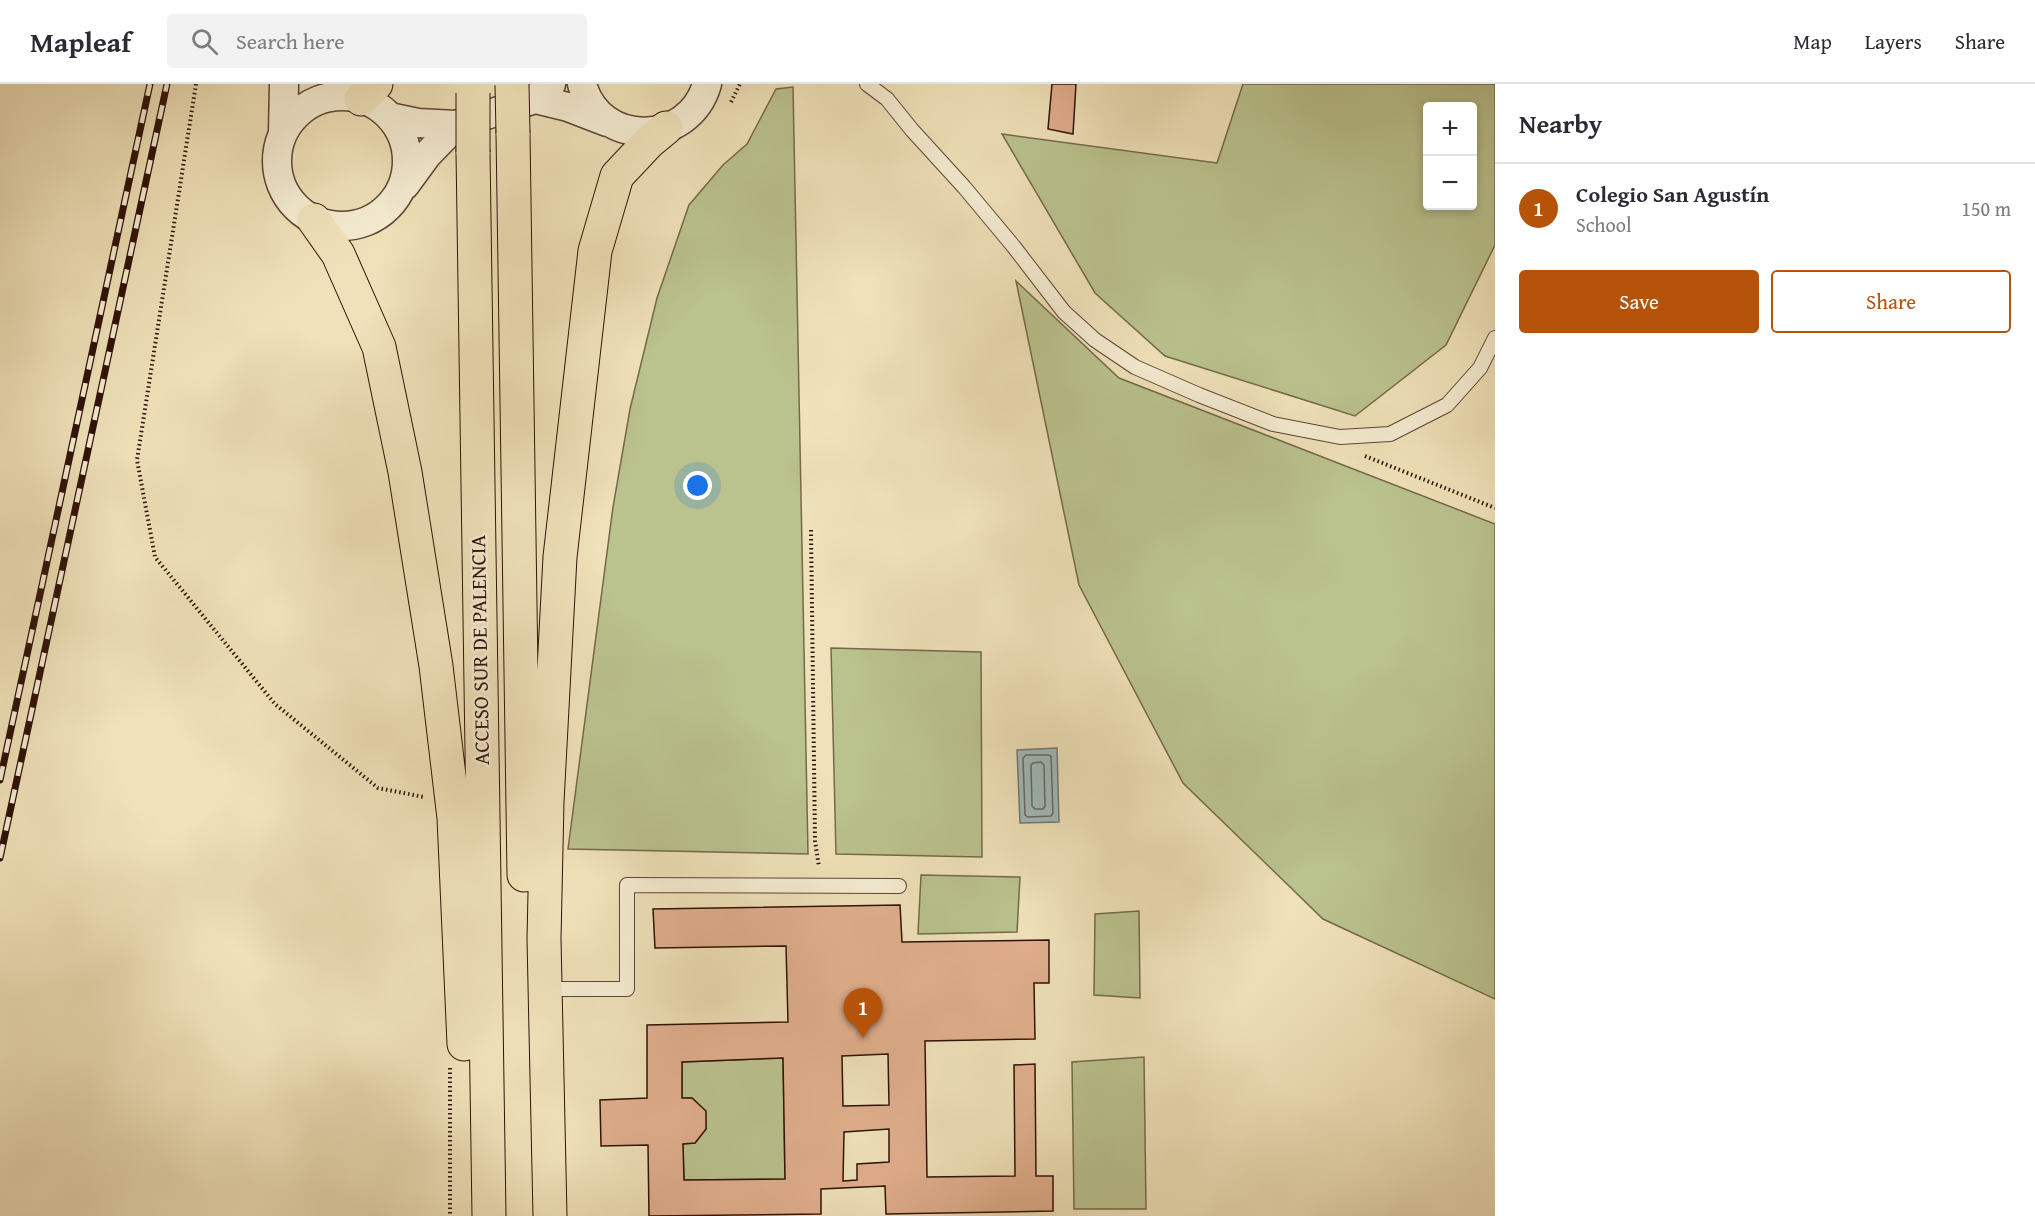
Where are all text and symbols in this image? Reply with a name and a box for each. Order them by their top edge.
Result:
search box [167,14,587,68]
text: Mapleaf [30,21,131,62]
icon: search [188,25,221,58]
text: Search here [236,25,345,57]
text: Map [1793,26,1832,57]
text: Layers [1865,26,1922,57]
text: Share [1955,26,2005,57]
map controls [1423,102,1477,210]
button: + [1423,102,1477,156]
text: Nearby [1519,104,1602,143]
button: − [1423,156,1477,210]
text: Colegio San Agustín [1576,178,1769,210]
text: 1 [1533,194,1544,223]
text: 150 m [1961,194,2011,223]
text: School [1576,210,1632,239]
button: Save [1519,270,1759,333]
button: Share [1771,270,2011,333]
your location [683,471,712,500]
street label: ACCESO SUR DE PALENCIA [462,534,497,765]
pin: 1 [844,988,882,1038]

